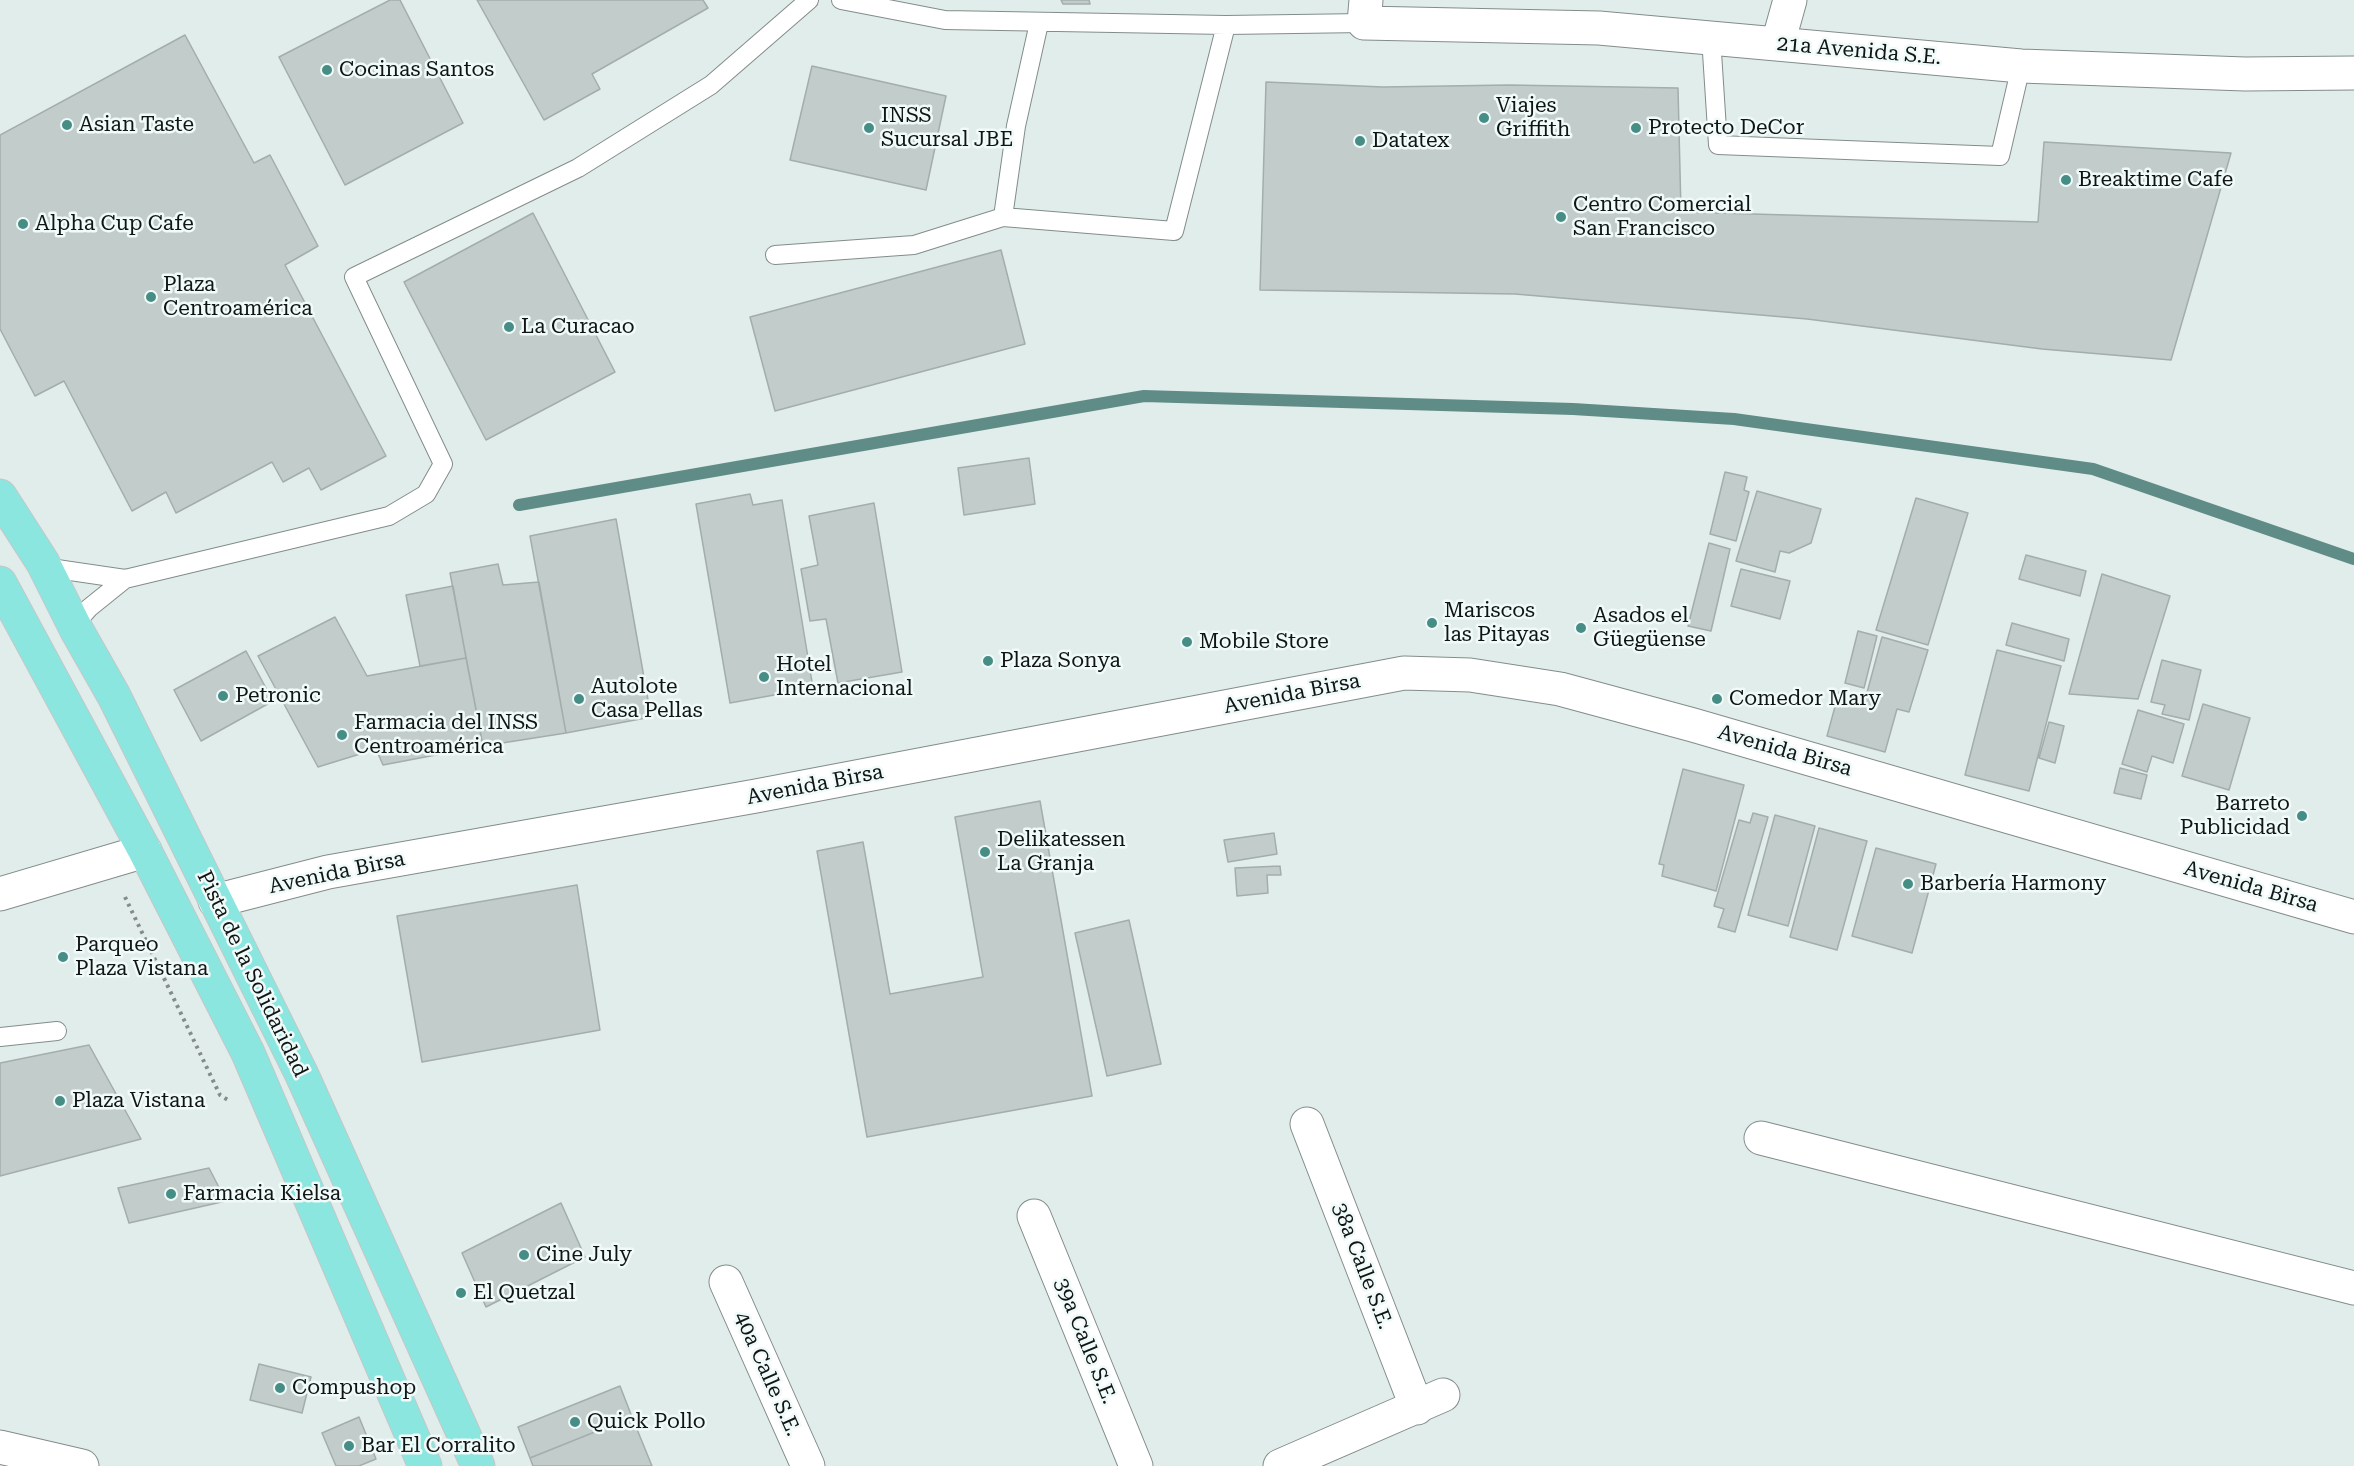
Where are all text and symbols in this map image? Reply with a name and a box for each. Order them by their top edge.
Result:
street label: 21a Avenida S.E. [1776,31,1942,71]
place label: Cocinas Santos [339,57,494,83]
marker: Cocinas Santos [320,63,334,77]
place label: Viajes Griffith [1496,93,1570,143]
place label: INSS Sucursal JBE [881,103,1013,153]
marker: Viajes Griffith [1477,111,1491,125]
place label: Asian Taste [79,112,194,138]
place label: Protecto DeCor [1648,115,1804,141]
marker: Asian Taste [60,118,74,132]
marker: INSS Sucursal JBE [862,121,876,135]
marker: Protecto DeCor [1629,121,1643,135]
place label: Datatex [1372,128,1449,154]
marker: Datatex [1353,134,1367,148]
place label: Breaktime Cafe [2078,167,2233,193]
marker: Breaktime Cafe [2059,173,2073,187]
place label: Centro Comercial San Francisco [1573,192,1751,242]
marker: Centro Comercial San Francisco [1554,210,1568,224]
place label: Alpha Cup Cafe [35,211,194,237]
marker: Alpha Cup Cafe [16,217,30,231]
place label: Plaza Centroamérica [163,272,313,322]
marker: Plaza Centroamérica [144,290,158,304]
place label: La Curacao [521,314,635,340]
marker: La Curacao [502,320,516,334]
place label: Mariscos las Pitayas [1444,598,1549,648]
place label: Asados el Güegüense [1593,603,1706,653]
marker: Mariscos las Pitayas [1425,616,1439,630]
marker: Asados el Güegüense [1574,621,1588,635]
place label: Mobile Store [1199,629,1329,655]
marker: Mobile Store [1180,635,1194,649]
place label: Plaza Sonya [1000,648,1121,674]
place label: Hotel Internacional [776,652,913,702]
marker: Plaza Sonya [981,654,995,668]
street label: Avenida Birsa [1222,668,1362,720]
marker: Hotel Internacional [757,670,771,684]
place label: Autolote Casa Pellas [591,674,703,724]
place label: Petronic [235,683,321,709]
place label: Comedor Mary [1729,686,1881,712]
marker: Petronic [216,689,230,703]
marker: Autolote Casa Pellas [572,692,586,706]
marker: Comedor Mary [1710,692,1724,706]
place label: Farmacia del INSS Centroamérica [354,710,538,760]
street label: Avenida Birsa [1715,720,1855,782]
marker: Farmacia del INSS Centroamérica [335,728,349,742]
street label: Avenida Birsa [745,759,885,811]
place label: Barreto Publicidad [2180,791,2290,841]
marker: Barreto Publicidad [2295,809,2309,823]
place label: Delikatessen La Granja [997,827,1126,877]
marker: Delikatessen La Granja [978,845,992,859]
street label: Avenida Birsa [267,846,407,900]
street label: Avenida Birsa [2181,856,2321,918]
street label: Pista de la Solidaridad [191,867,313,1081]
place label: Barbería Harmony [1920,871,2106,897]
marker: Barbería Harmony [1901,877,1915,891]
place label: Parqueo Plaza Vistana [75,932,208,982]
marker: Parqueo Plaza Vistana [56,950,70,964]
place label: Plaza Vistana [72,1088,205,1114]
marker: Plaza Vistana [53,1094,67,1108]
place label: Farmacia Kielsa [183,1181,341,1207]
marker: Farmacia Kielsa [164,1187,178,1201]
street label: 38a Calle S.E. [1326,1199,1398,1333]
place label: Cine July [536,1242,632,1268]
marker: Cine July [517,1248,531,1262]
street label: 39a Calle S.E. [1048,1274,1122,1408]
place label: El Quetzal [473,1280,575,1306]
marker: El Quetzal [454,1286,468,1300]
street label: 40a Calle S.E. [728,1308,806,1440]
place label: Compushop [292,1375,416,1401]
marker: Compushop [273,1381,287,1395]
place label: Quick Pollo [587,1409,706,1435]
marker: Quick Pollo [568,1415,582,1429]
place label: Bar El Corralito [361,1433,516,1459]
marker: Bar El Corralito [342,1439,356,1453]

